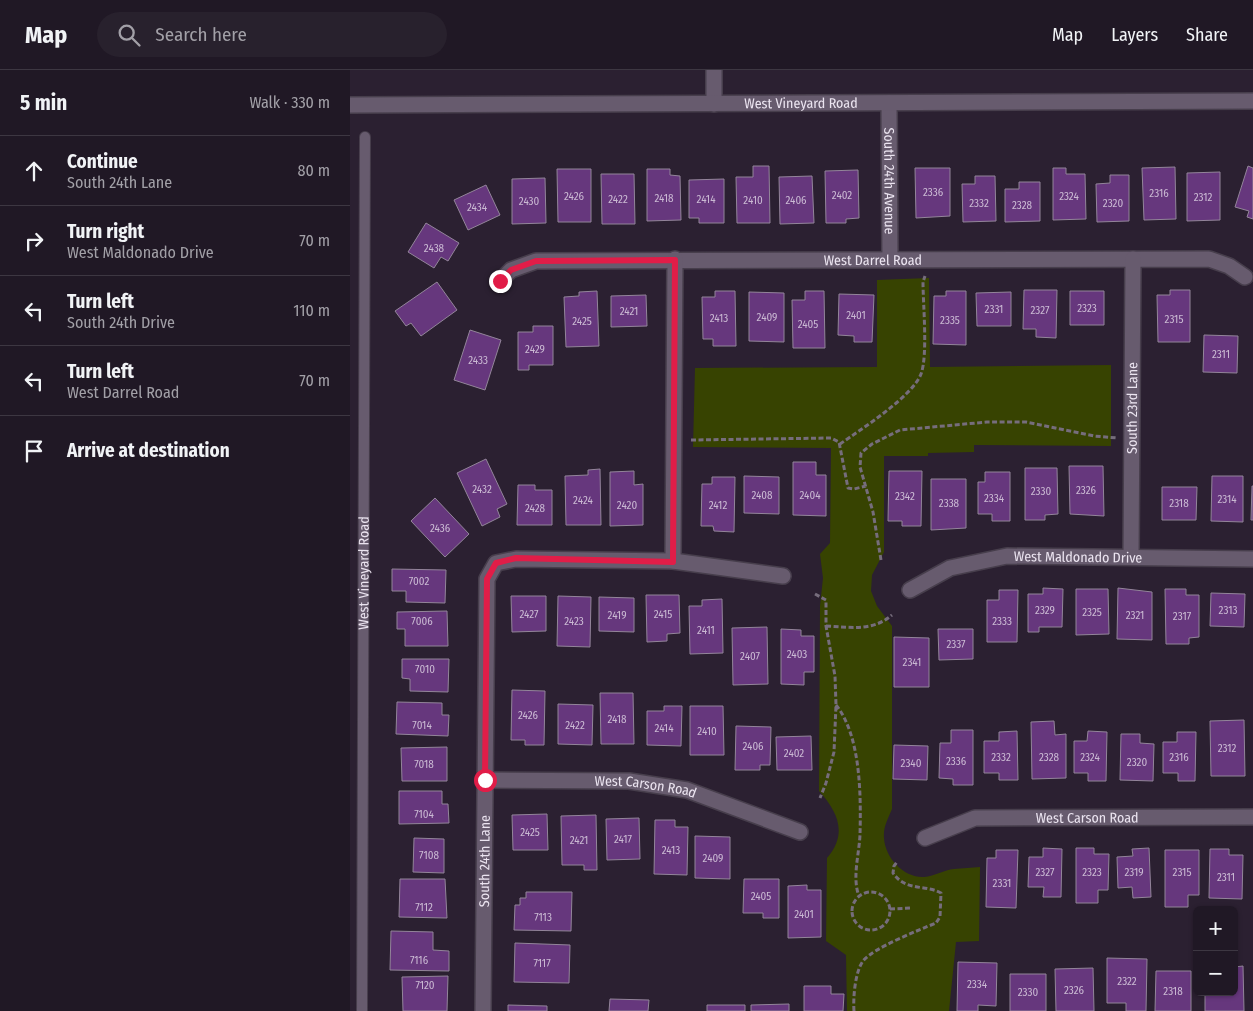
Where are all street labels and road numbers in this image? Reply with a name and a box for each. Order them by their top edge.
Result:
street label: West Vineyard Road [744,94,858,112]
street label: South 24th Avenue [881,127,898,235]
street label: West Darrel Road [824,251,922,269]
street label: South 23rd Lane [1123,362,1141,454]
street label: West Vineyard Road [355,516,372,630]
street label: West Maldonado Drive [1014,548,1143,566]
street label: West Carson Road [595,772,699,801]
street label: West Carson Road [1036,809,1139,826]
street label: South 24th Lane [475,815,493,907]

